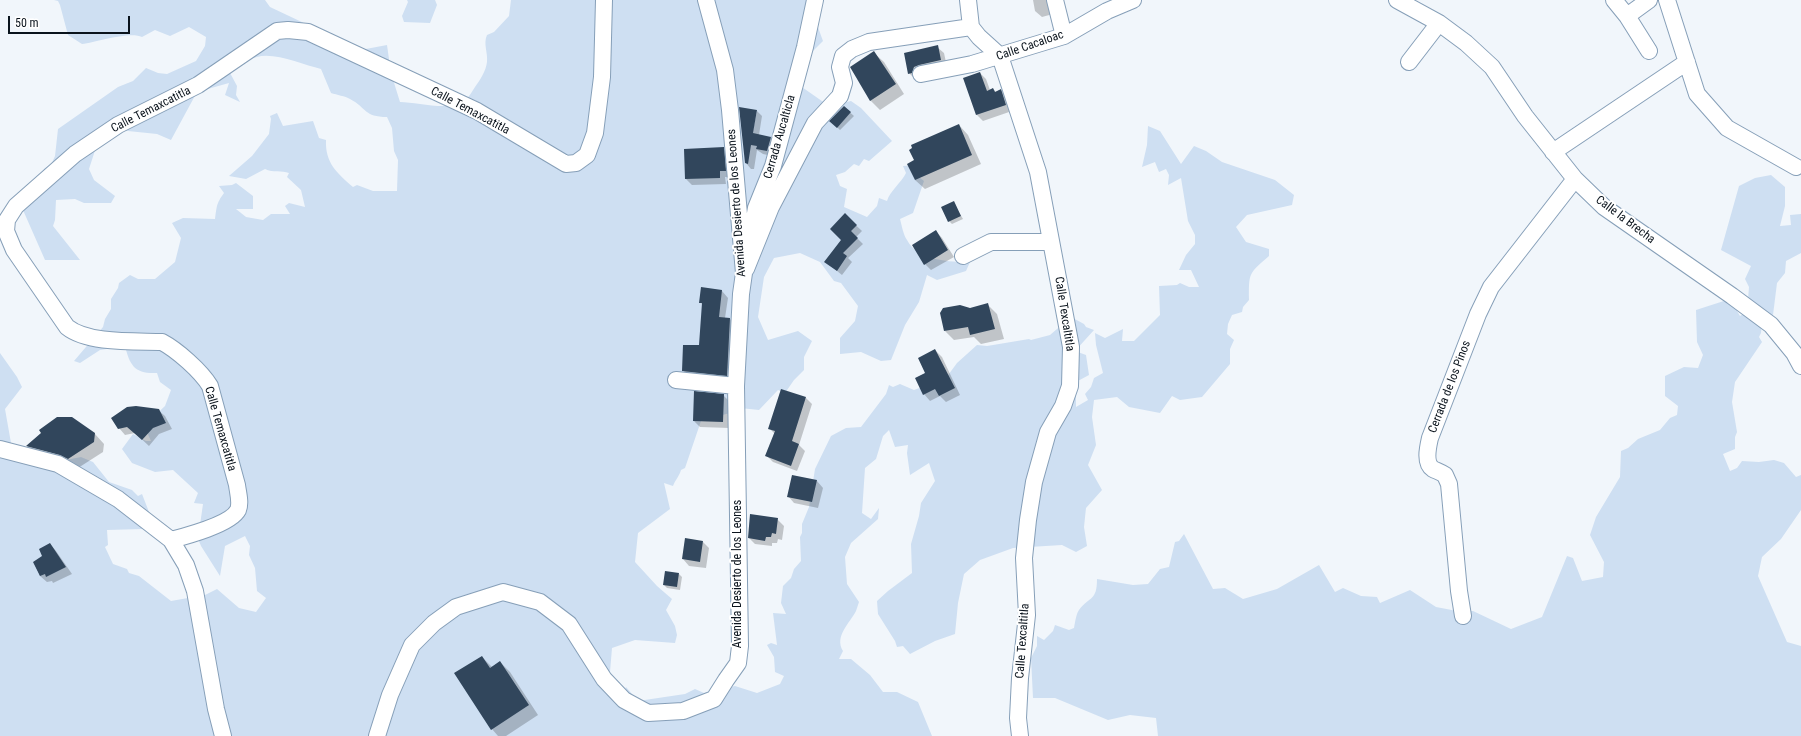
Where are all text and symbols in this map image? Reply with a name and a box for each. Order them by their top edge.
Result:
scale bar [10,8,132,34]
text: 50 m [15,16,39,30]
street label: Calle Cacaloac [994,28,1066,64]
street label: Calle Temaxcatitla [109,84,193,136]
street label: Calle Temaxcatitla [428,84,512,138]
street label: Cerrada Aucalticla [761,93,799,181]
street label: Avenida Desierto de los Leones [725,128,749,278]
street label: Calle la Brecha [1593,193,1657,247]
street label: Calle Texcaltitla [1051,276,1077,352]
street label: Cerrada de los Pinos [1426,339,1474,435]
street label: Calle Temaxcatitla [201,385,239,473]
street label: Avenida Desierto de los Leones [731,500,745,648]
street label: Calle Texcaltitla [1013,603,1033,679]

